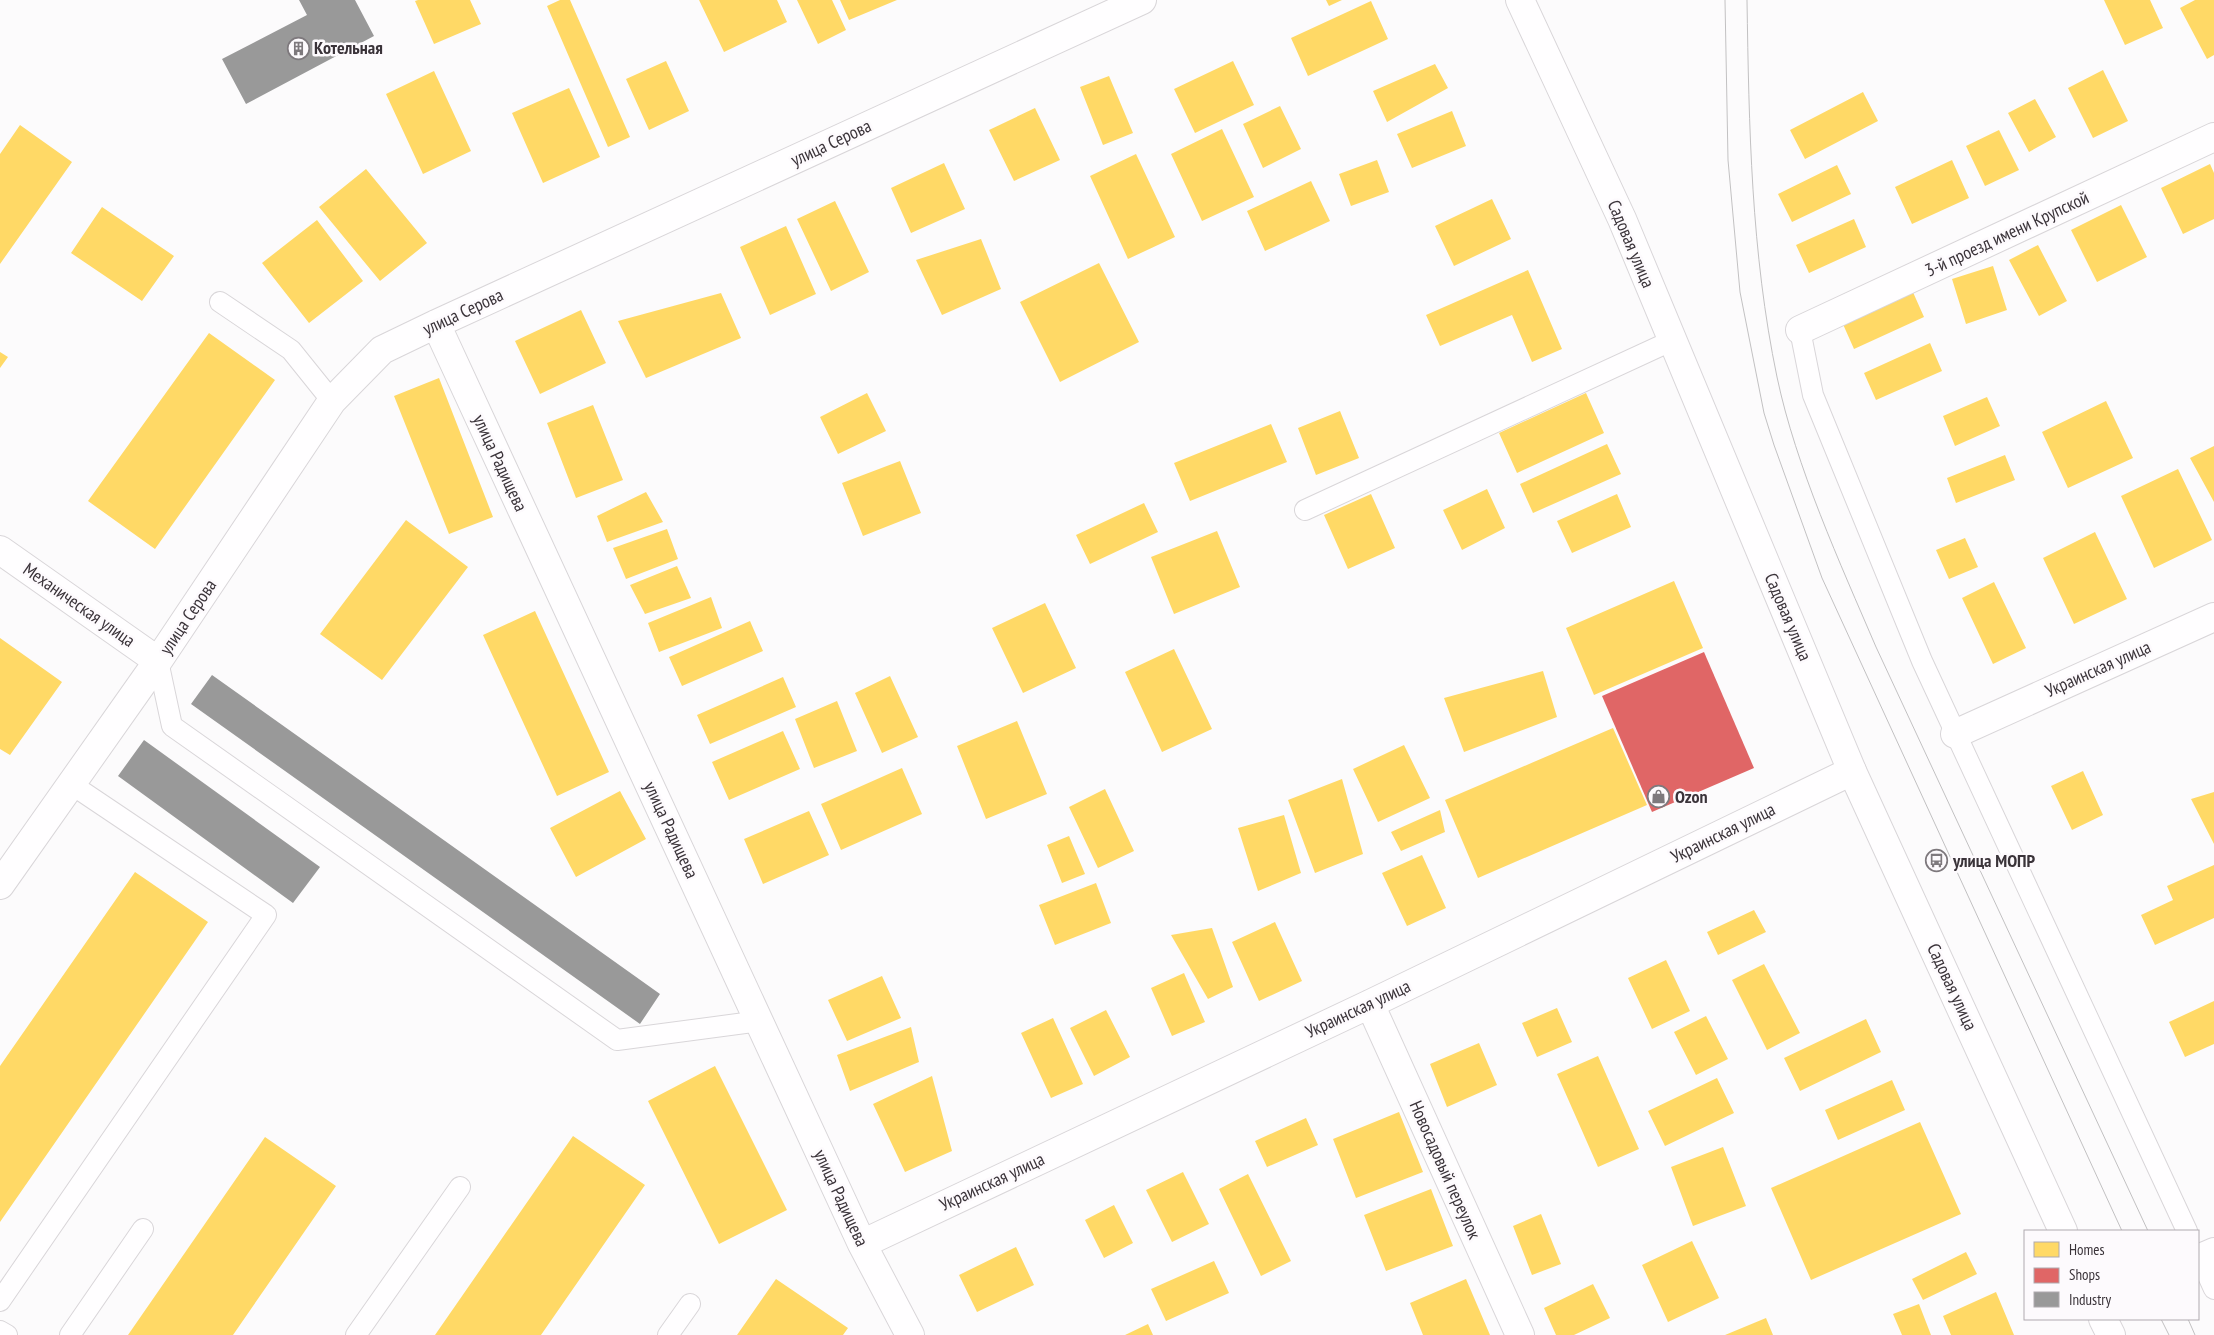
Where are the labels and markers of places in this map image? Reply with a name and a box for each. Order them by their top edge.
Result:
building icon: Котельная [286,36,310,60]
place label: Котельная [314,36,383,59]
shop icon: Ozon [1647,785,1671,809]
place label: Ozon [1675,785,1708,808]
bus stop icon: улица МОПР [1925,849,1949,873]
place label: улица МОПР [1952,849,2036,872]

